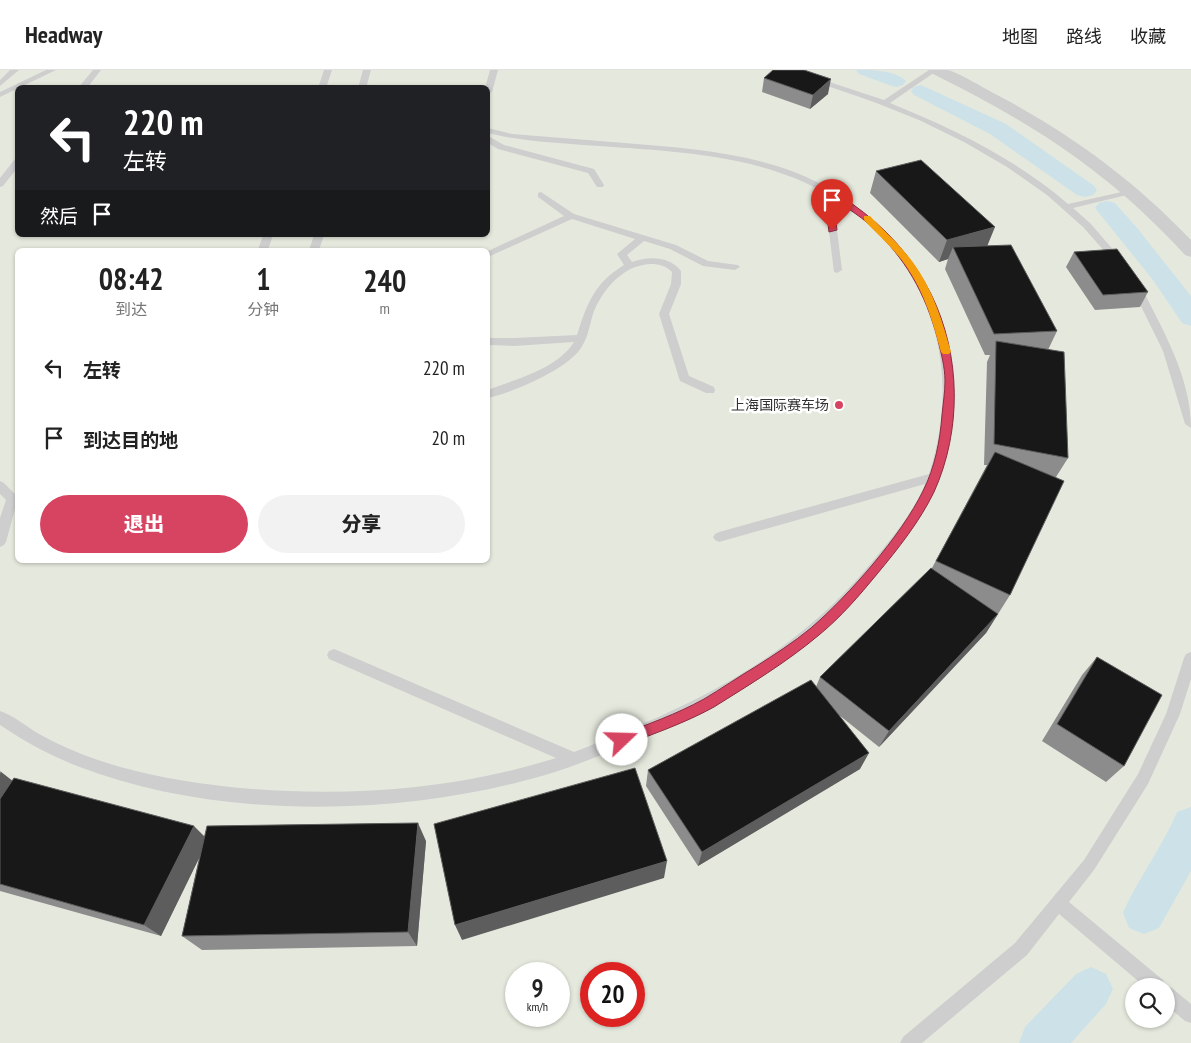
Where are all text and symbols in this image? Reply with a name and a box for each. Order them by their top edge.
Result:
text: Headway [25,19,102,50]
text: 地图 [1002,25,1038,48]
text: 路线 [1066,25,1102,48]
text: 收藏 [1130,25,1166,48]
text: 220 m [123,99,204,145]
icon: left [40,105,105,170]
text: 左转 [123,147,167,175]
pin [811,179,853,230]
icon: arrive [818,186,846,214]
icon: arrive [88,200,116,228]
text: 然后 [40,204,78,228]
text: 08:42 [99,259,164,298]
text: 1 [256,259,271,298]
text: 240 [363,261,406,300]
text: m [380,298,390,318]
text: 到达 [115,299,147,319]
text: 分钟 [247,299,279,319]
icon: left [40,354,68,382]
text: 220 m [423,356,465,380]
text: 左转 [83,358,121,382]
place label: 上海国际赛车场 [731,396,829,414]
marker: 上海国际赛车场 [833,399,845,411]
icon: arrive [40,424,68,452]
text: 20 m [432,426,465,450]
text: 到达目的地 [83,428,178,452]
button: 退出 [40,495,248,553]
button: 分享 [258,495,465,553]
position arrow [595,713,647,765]
speed limit sign: 20 [580,962,645,1027]
text: 9 [532,972,543,1004]
map controls [1125,978,1175,1028]
button: search [1125,978,1175,1028]
text: km/h [527,999,548,1014]

